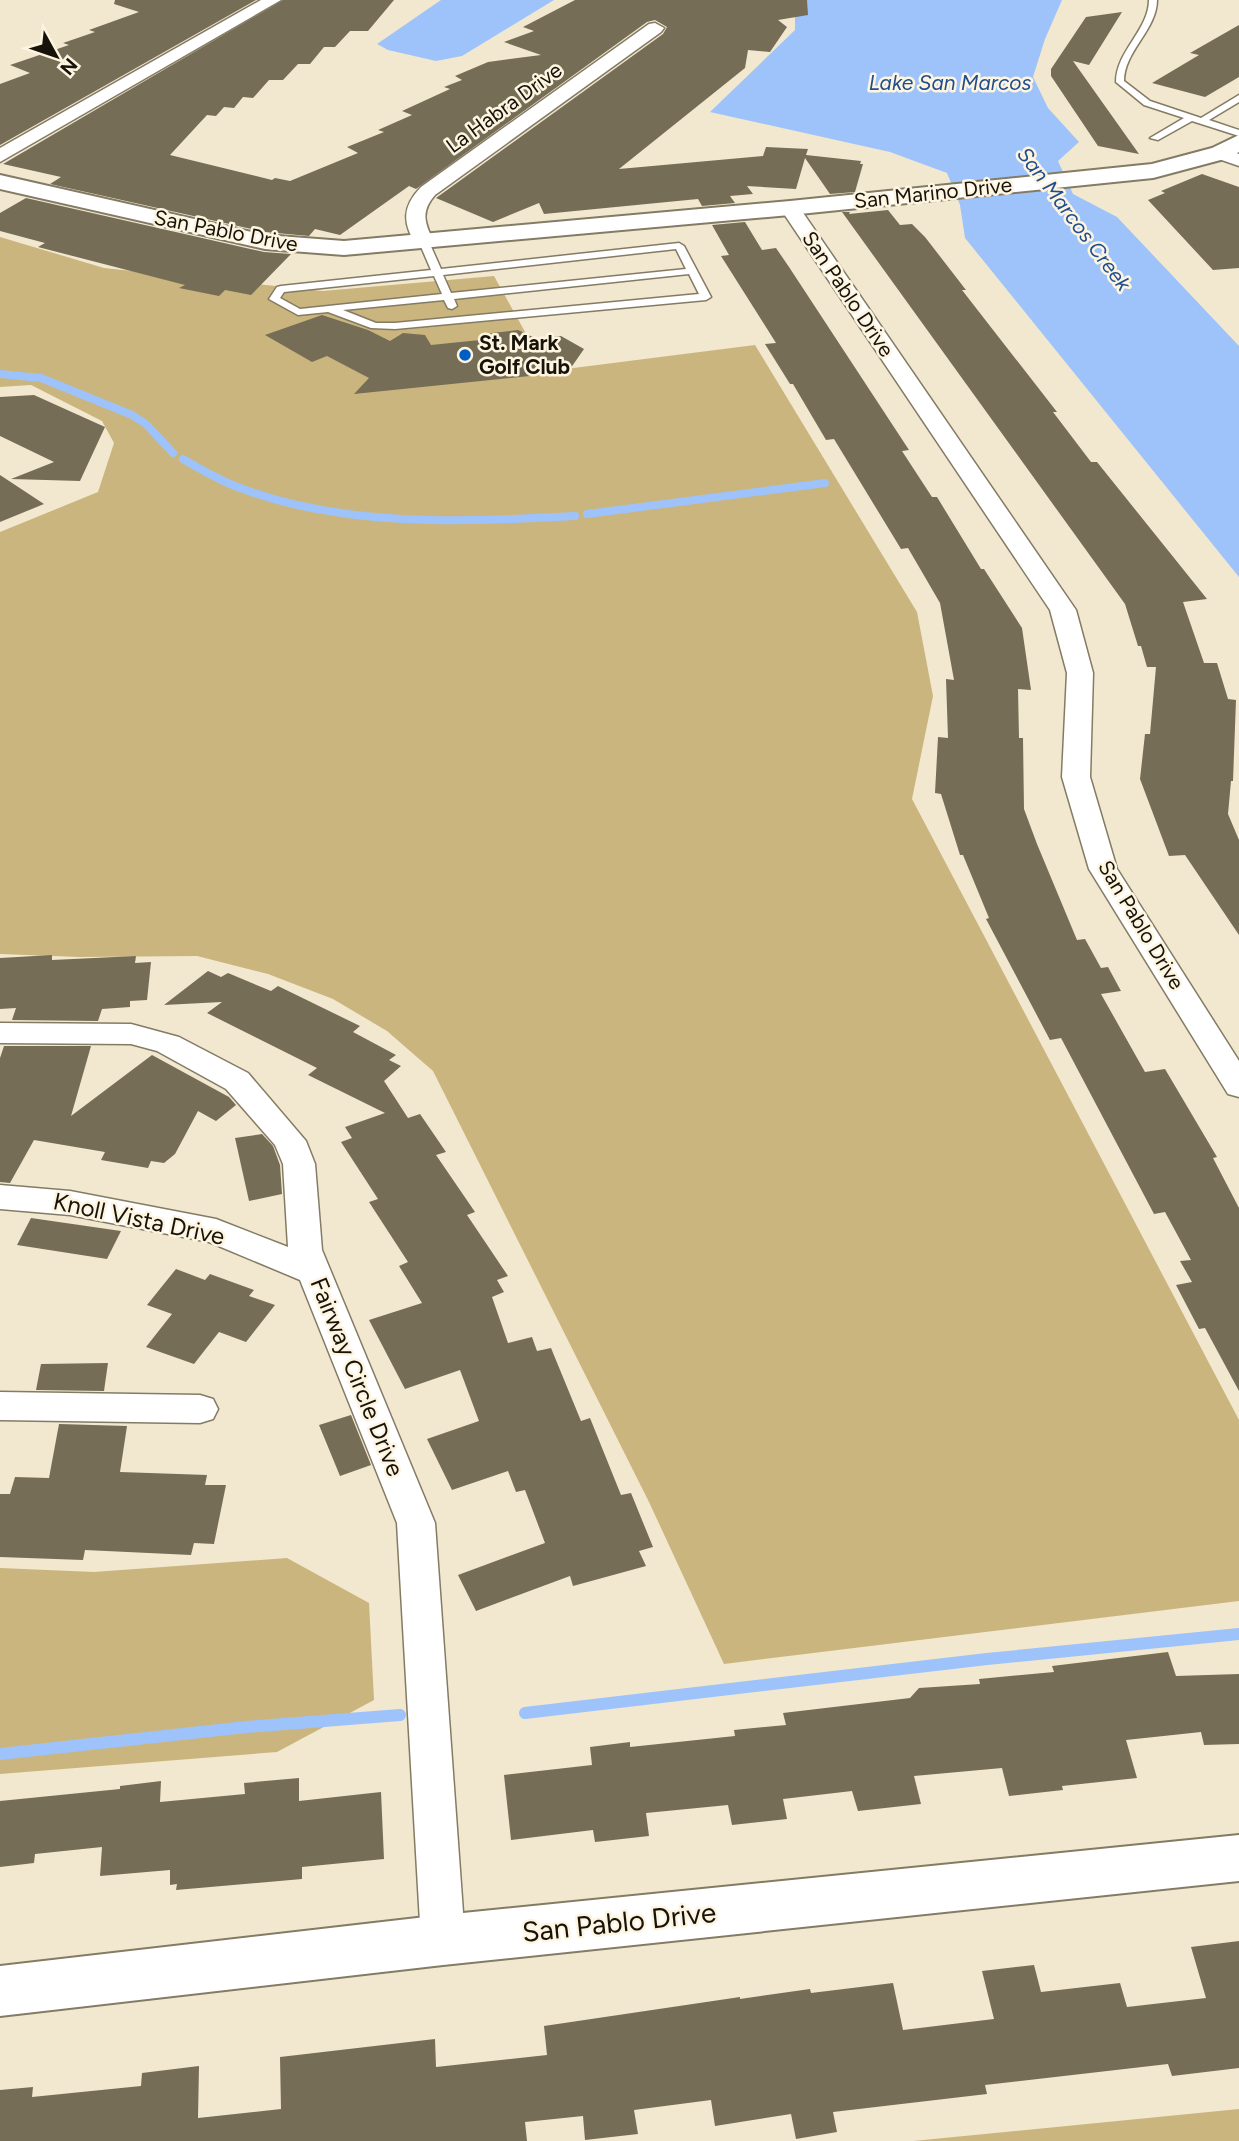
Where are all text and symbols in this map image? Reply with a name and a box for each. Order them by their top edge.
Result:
north arrow [21,21,91,91]
text: N [55,54,82,80]
street label: La Habra Drive [441,57,567,158]
water label: Lake San Marcos [869,70,1031,95]
water label: San Marcos Creek [1012,142,1137,296]
street label: San Marino Drive [853,172,1013,213]
street label: San Pablo Drive [152,204,300,257]
street label: San Pablo Drive [797,226,900,361]
place label: St. Mark Golf Club [479,330,570,379]
marker: St. Mark Golf Club [457,347,473,363]
street label: San Pablo Drive [1093,856,1190,994]
street label: Knoll Vista Drive [51,1186,227,1251]
street label: Fairway Circle Drive [304,1273,411,1480]
street label: San Pablo Drive [520,1895,718,1949]

